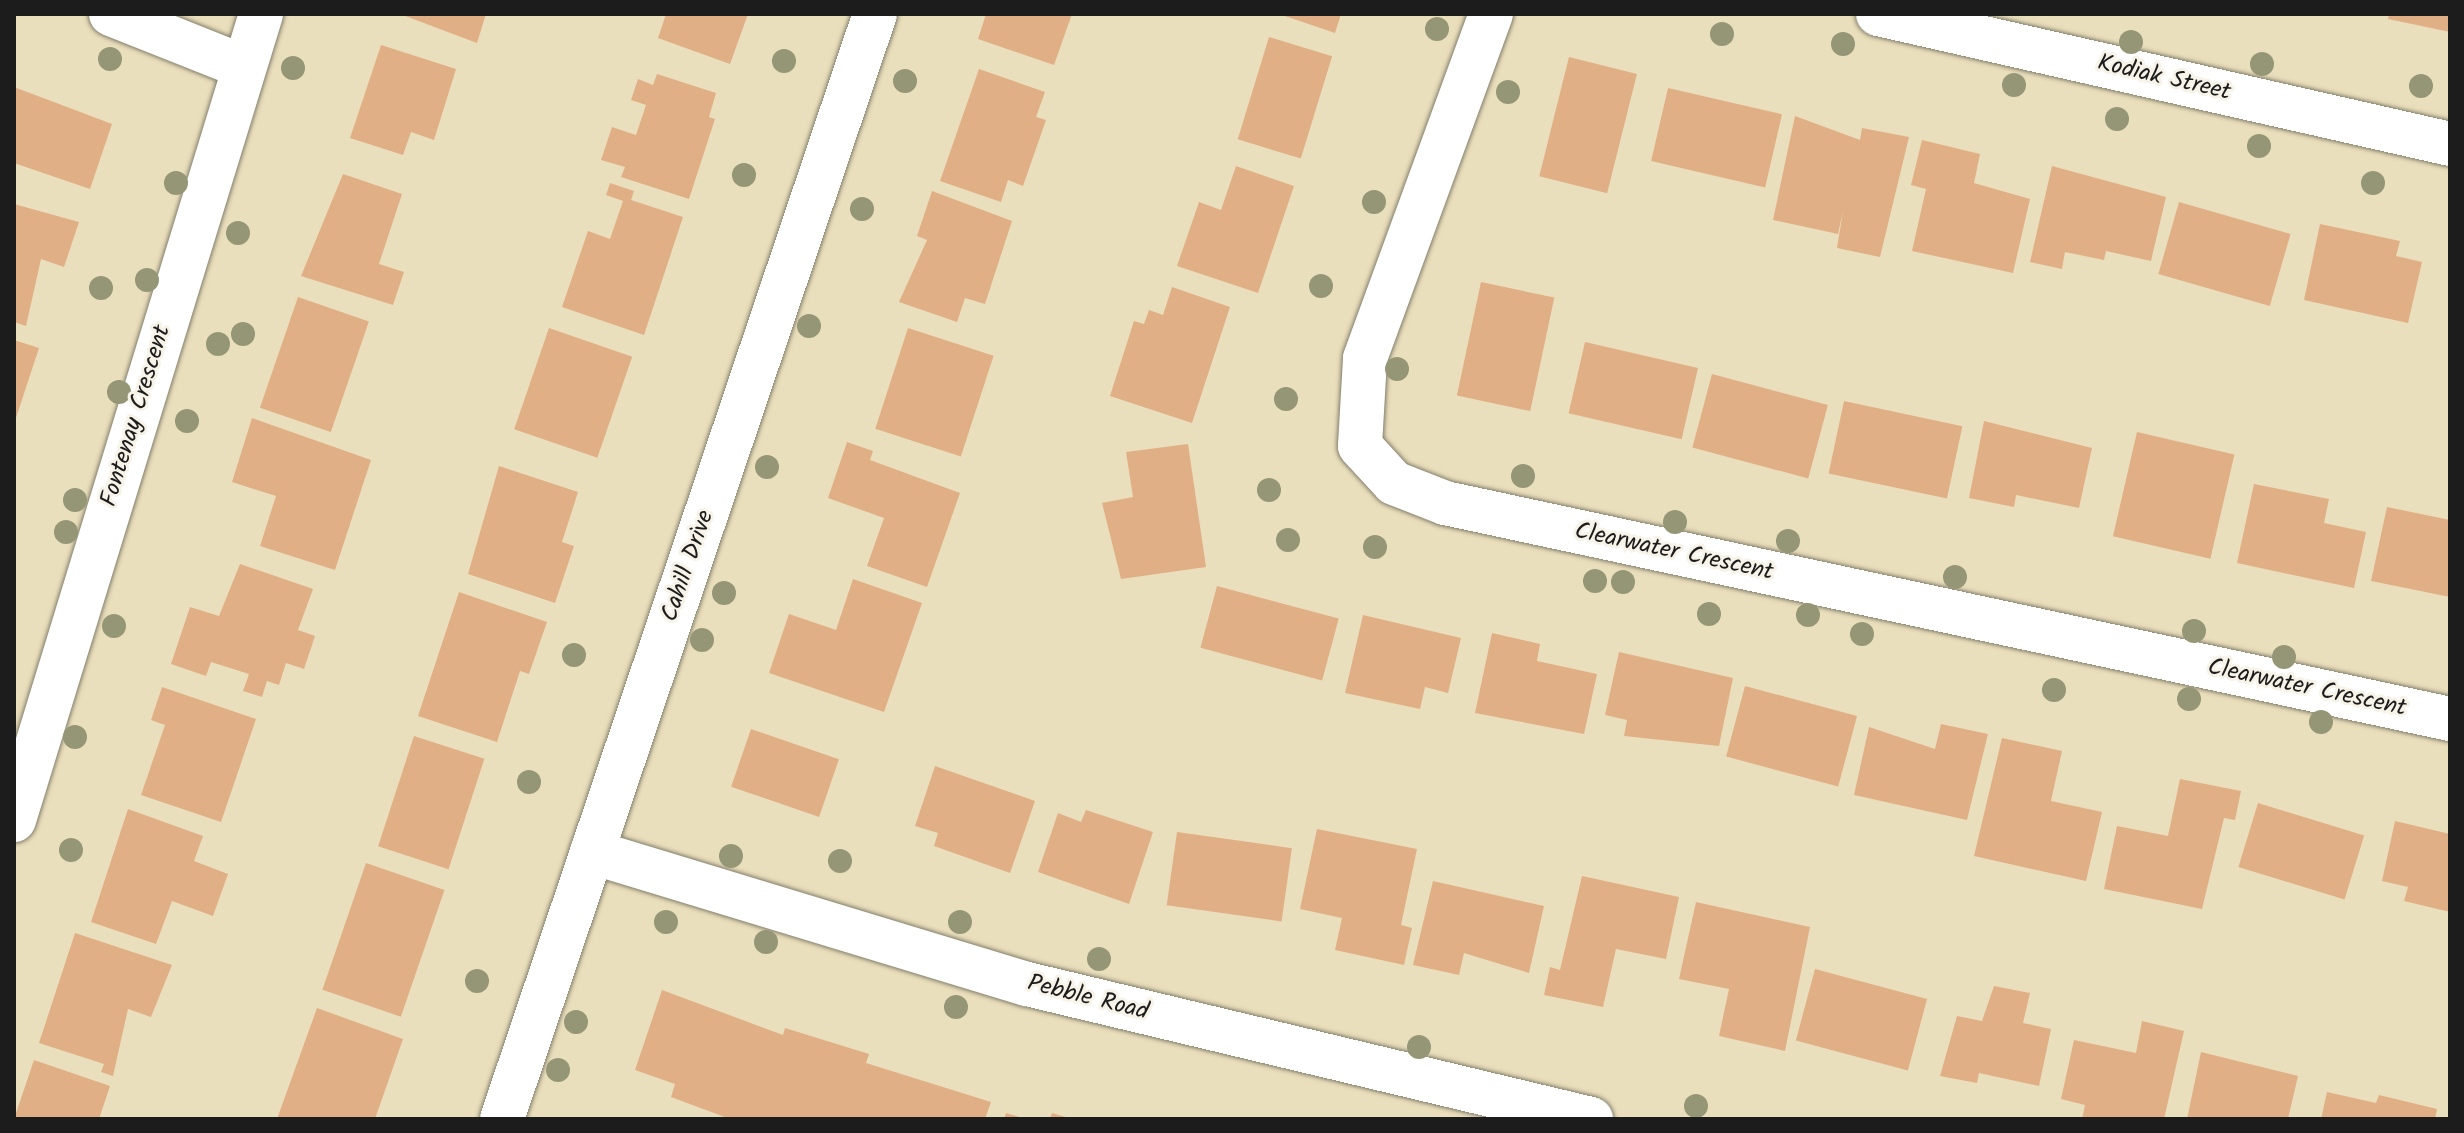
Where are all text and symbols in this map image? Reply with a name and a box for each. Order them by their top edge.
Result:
street label: Kodiak Street [2095,49,2233,107]
street label: Fontenay Crescent [95,322,177,510]
street label: Cahill Drive [656,507,720,625]
street label: Clearwater Crescent [1572,517,1776,587]
street label: Clearwater Crescent [2205,653,2409,723]
street label: Pebble Road [1025,969,1151,1027]

